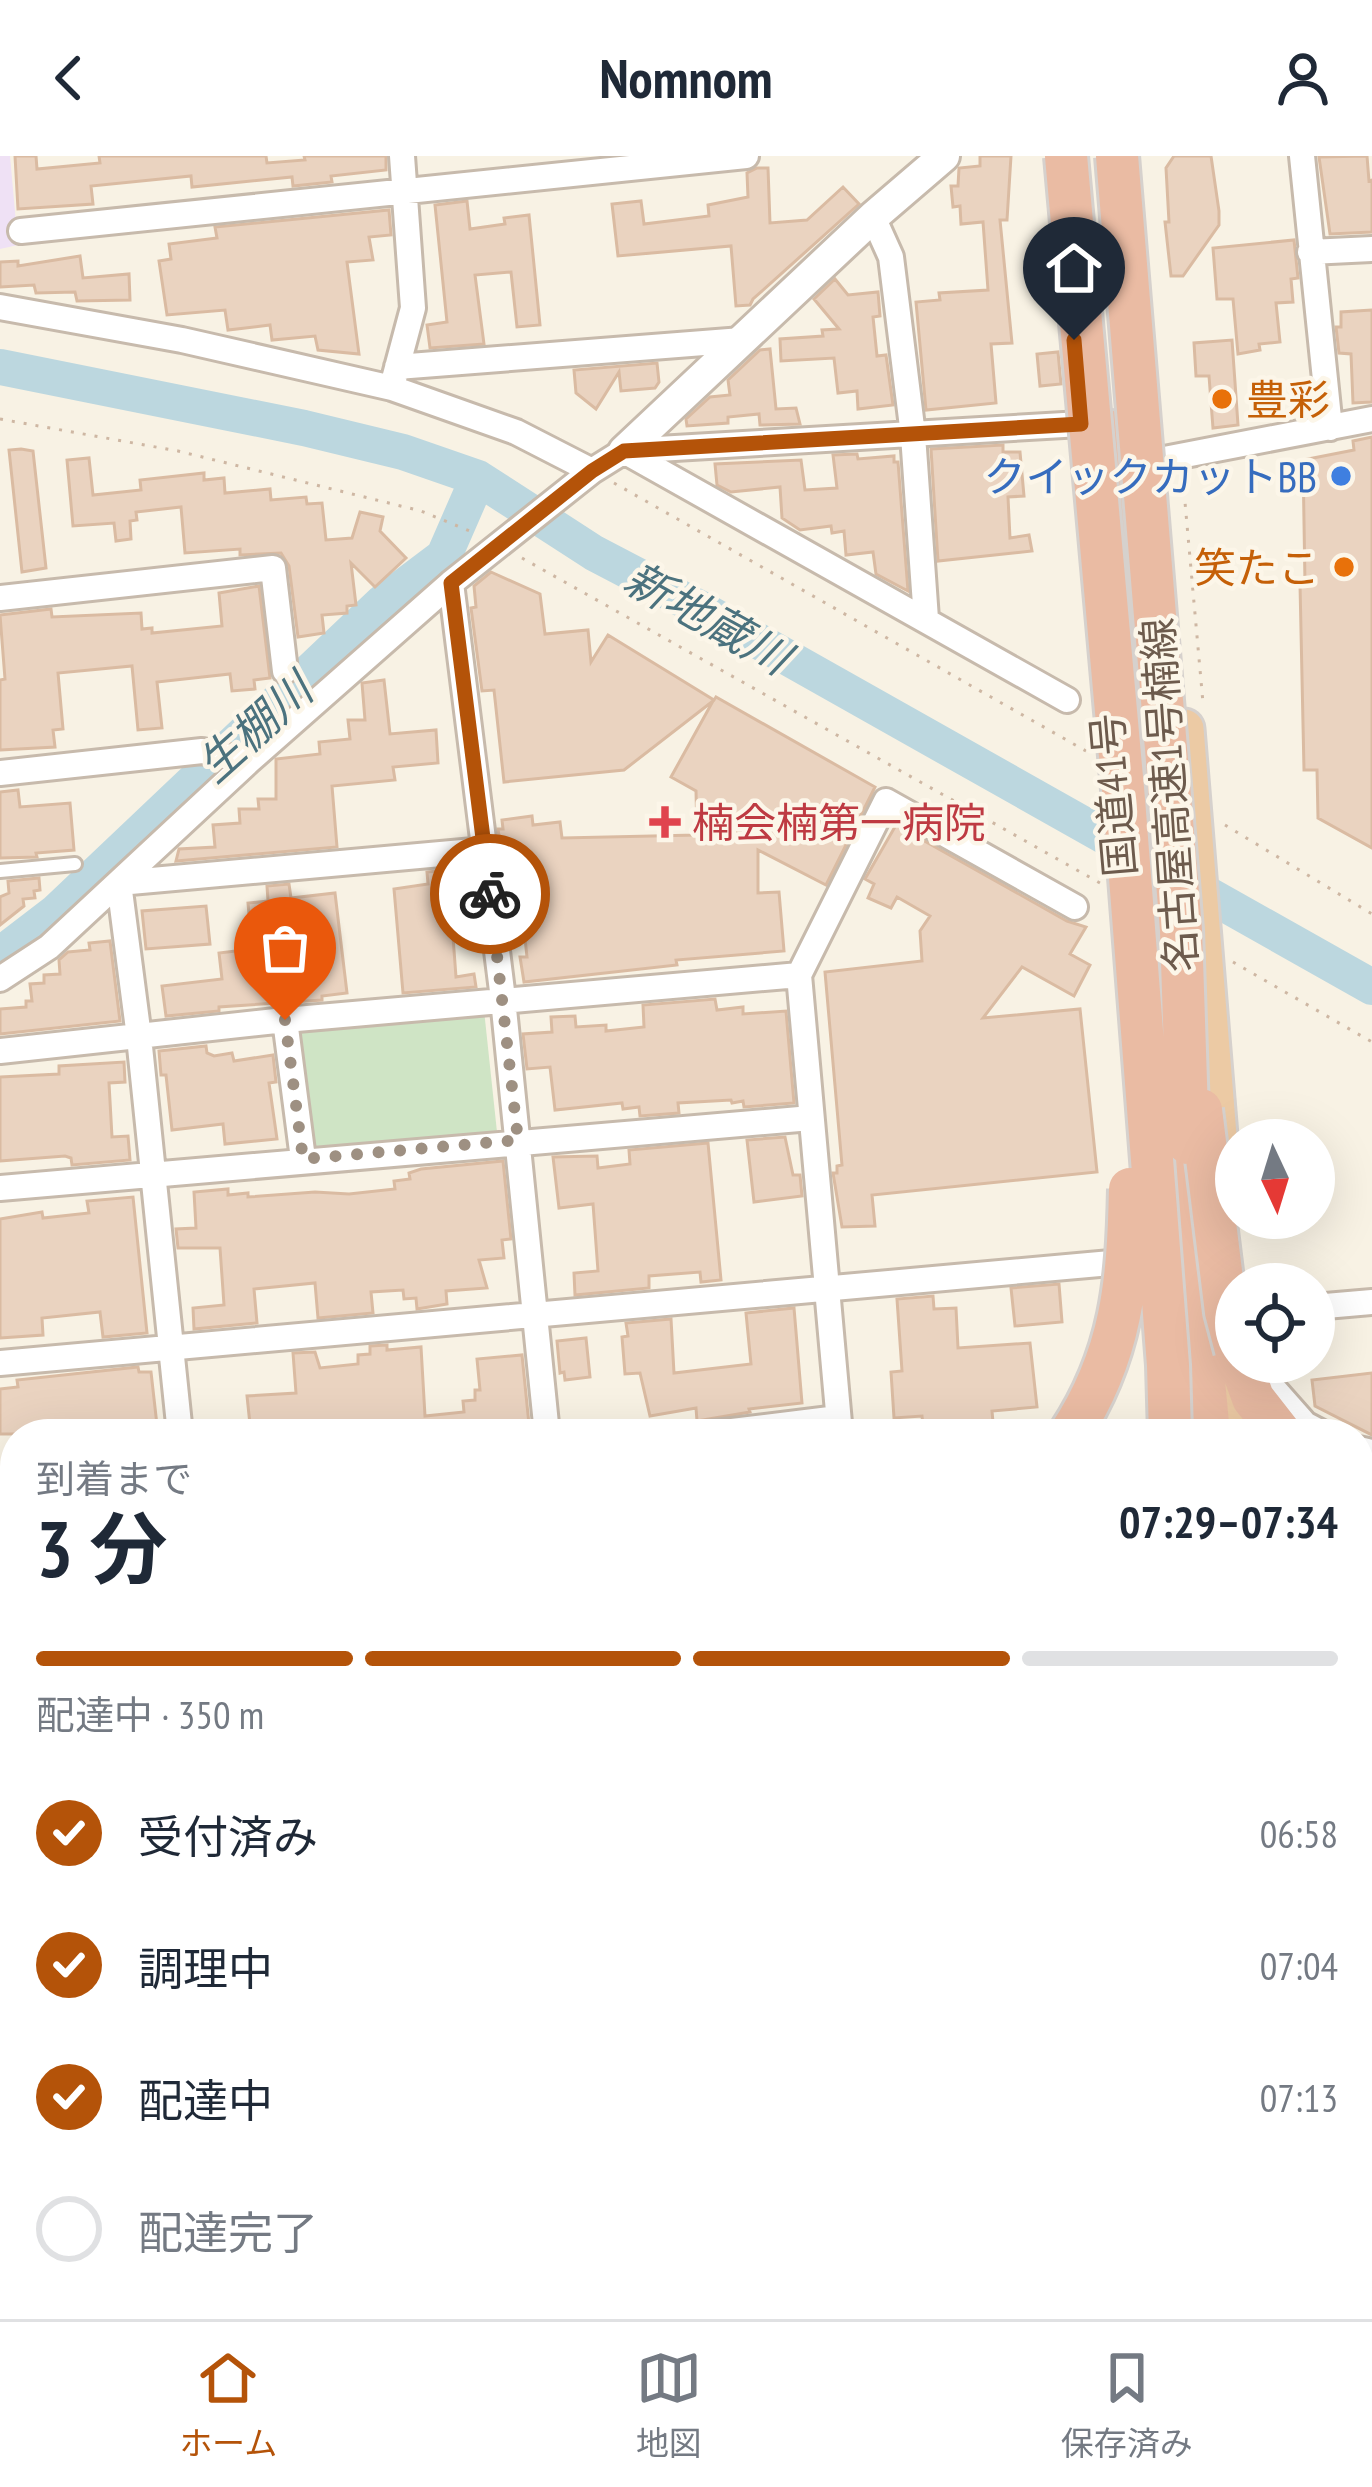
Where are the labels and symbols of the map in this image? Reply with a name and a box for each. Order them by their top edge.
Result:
pin [1023,217,1125,340]
place label: 豊彩 [1246,372,1330,427]
marker: 豊彩 [1209,386,1235,412]
place label: クイックカットBB [983,449,1317,504]
marker: クイックカットBB [1328,463,1354,489]
place label: 笑たこ [1194,540,1320,595]
water label: 新地蔵川 [615,548,804,688]
marker: 笑たこ [1331,554,1357,580]
street label: 名古屋高速1号楠線 [1129,616,1209,974]
water label: 生棚川 [184,658,327,794]
street label: 国道41号 [1078,711,1148,879]
place label: 楠会楠第一病院 [692,795,986,850]
marker: 楠会楠第一病院 [649,806,681,838]
courier [430,834,550,954]
pin [234,897,336,1020]
north arrow [1215,1119,1335,1239]

